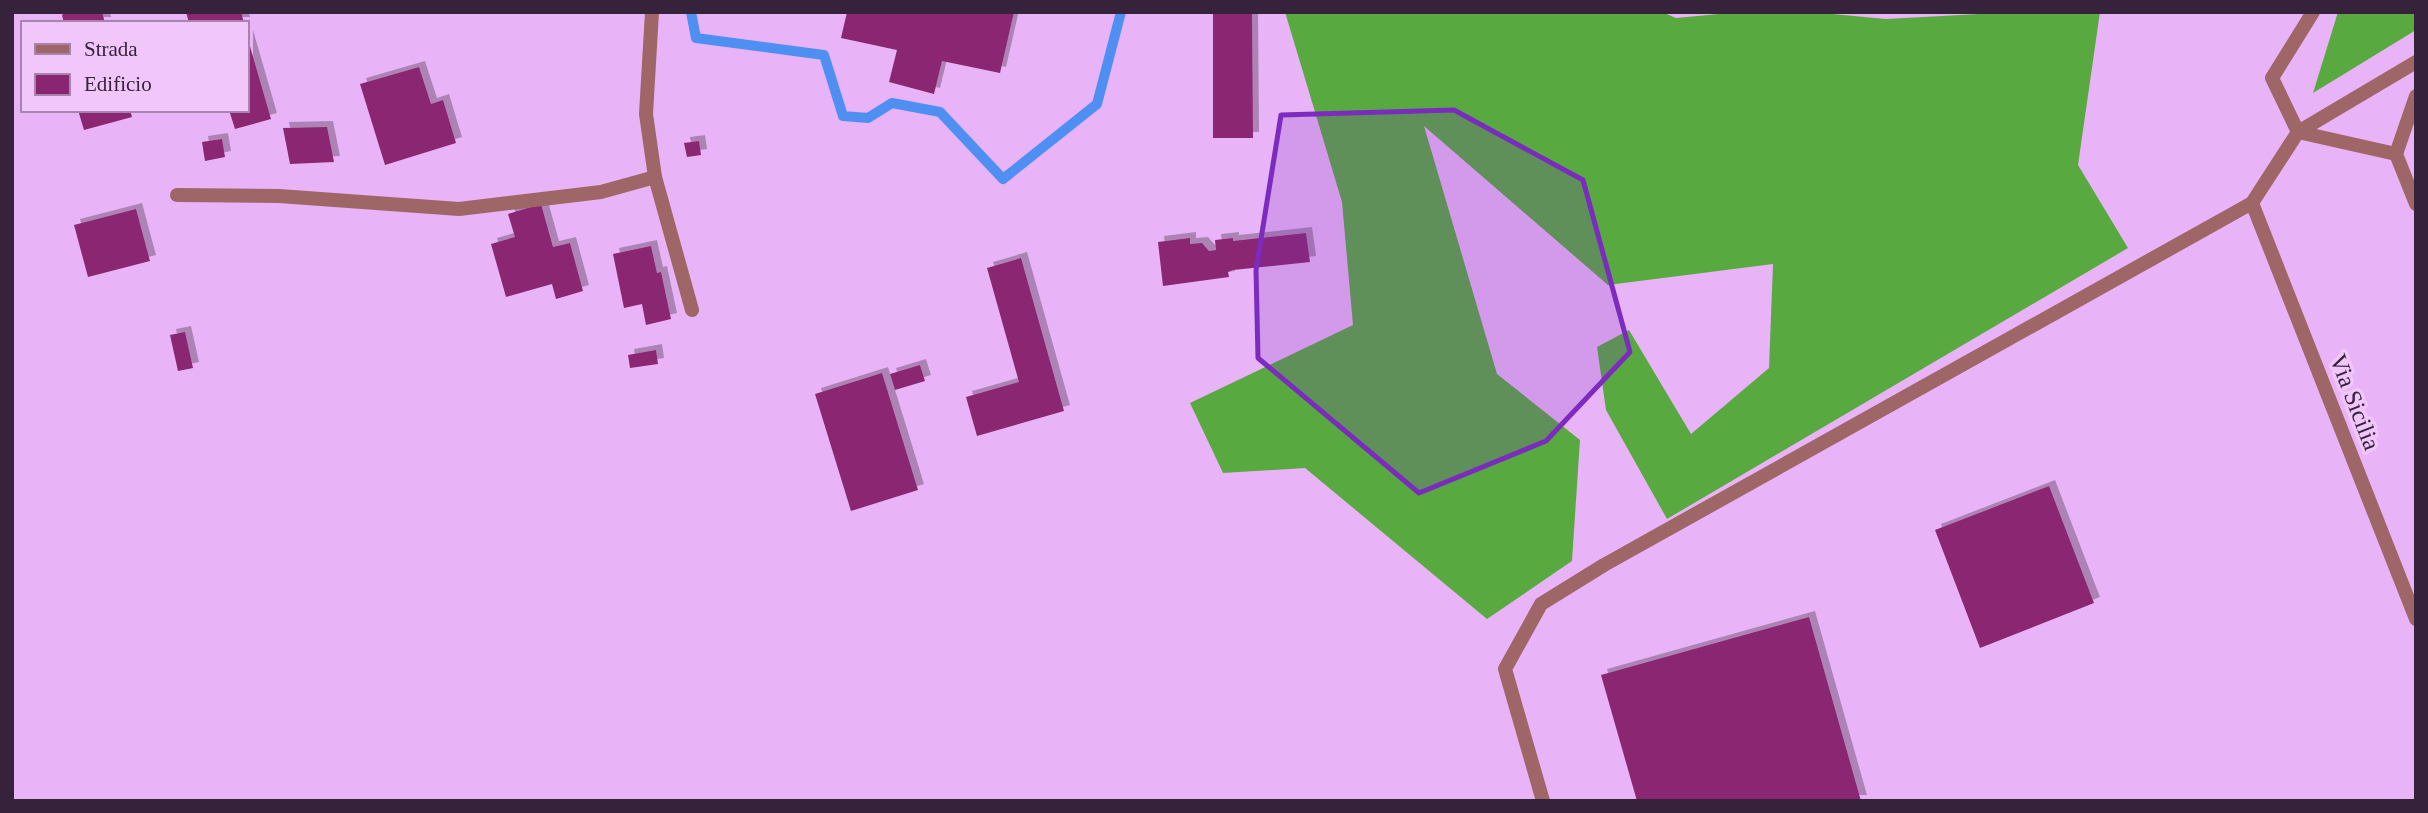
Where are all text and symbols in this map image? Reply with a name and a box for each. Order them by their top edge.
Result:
legend [21,21,248,112]
text: Strada [84,37,138,61]
text: Edificio [84,72,152,96]
street label: Via Sicilia [2325,350,2385,454]

